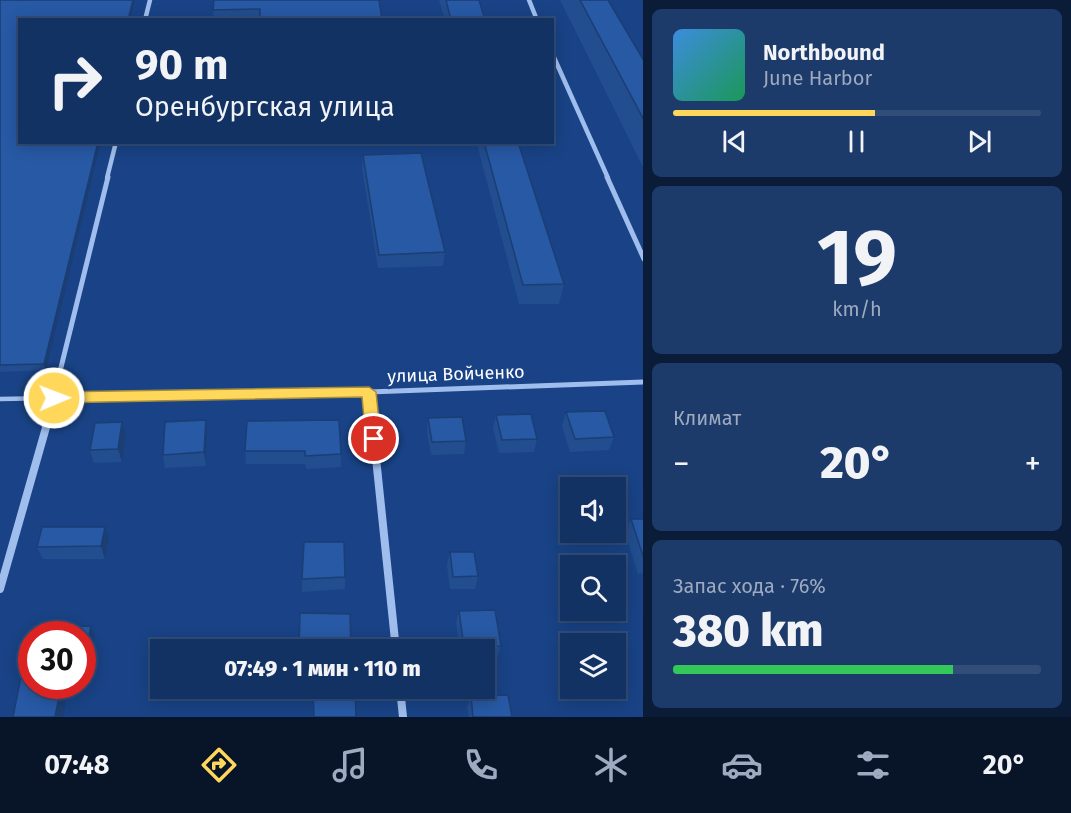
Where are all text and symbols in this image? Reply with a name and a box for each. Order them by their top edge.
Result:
text: Northbound [763,39,885,66]
text: 90 m [135,40,229,90]
icon: right [36,42,114,120]
text: June Harbor [763,66,872,90]
text: Оренбургская улица [135,91,395,123]
icon: previous [718,125,751,158]
icon: pause [840,125,873,158]
icon: next [963,125,996,158]
text: 19 [817,211,897,305]
text: km/h [832,297,882,321]
street label: улица Войченко [387,361,525,387]
position arrow [22,366,86,430]
text: Климат [673,406,741,430]
pin [348,413,399,464]
icon: arrive [357,422,390,455]
text: 20° [820,436,894,490]
text: − [673,444,690,484]
text: + [1025,444,1041,484]
map controls [560,477,626,699]
button: sound [560,477,626,543]
button: search [560,555,626,621]
text: Запас хода · 76% [673,574,826,598]
text: 380 km [673,604,823,658]
speed limit sign: 30 [18,621,96,699]
button: layers [560,633,626,699]
text: 07:49 · 1 мин · 110 m [224,655,421,682]
icon: directions [198,744,240,786]
icon: music [329,744,371,786]
icon: phone [460,744,502,786]
icon: climate [590,744,632,786]
icon: car [721,744,763,786]
icon: filters [852,744,894,786]
text: 07:48 [44,749,110,781]
text: 20° [983,749,1027,781]

